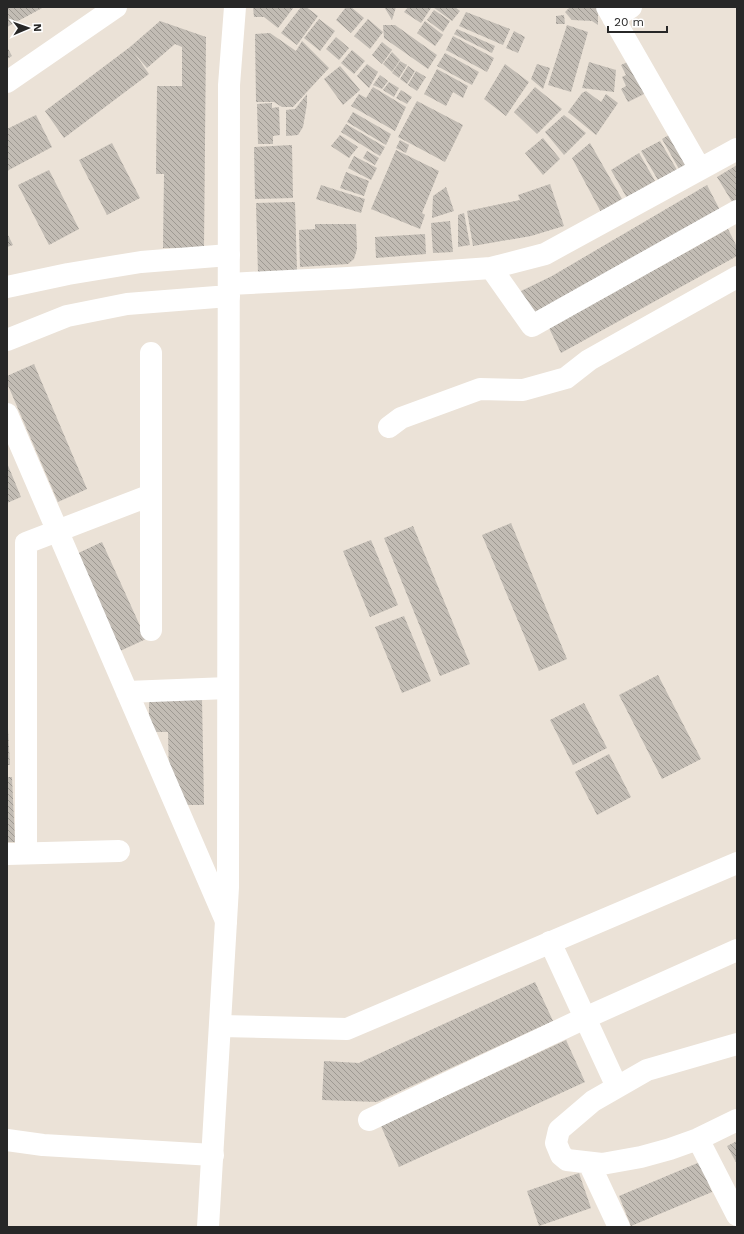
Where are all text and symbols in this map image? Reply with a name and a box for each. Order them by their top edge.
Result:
north arrow [8,8,48,48]
scale bar [608,8,667,34]
text: 20 m [614,15,644,29]
text: N [31,23,44,32]

